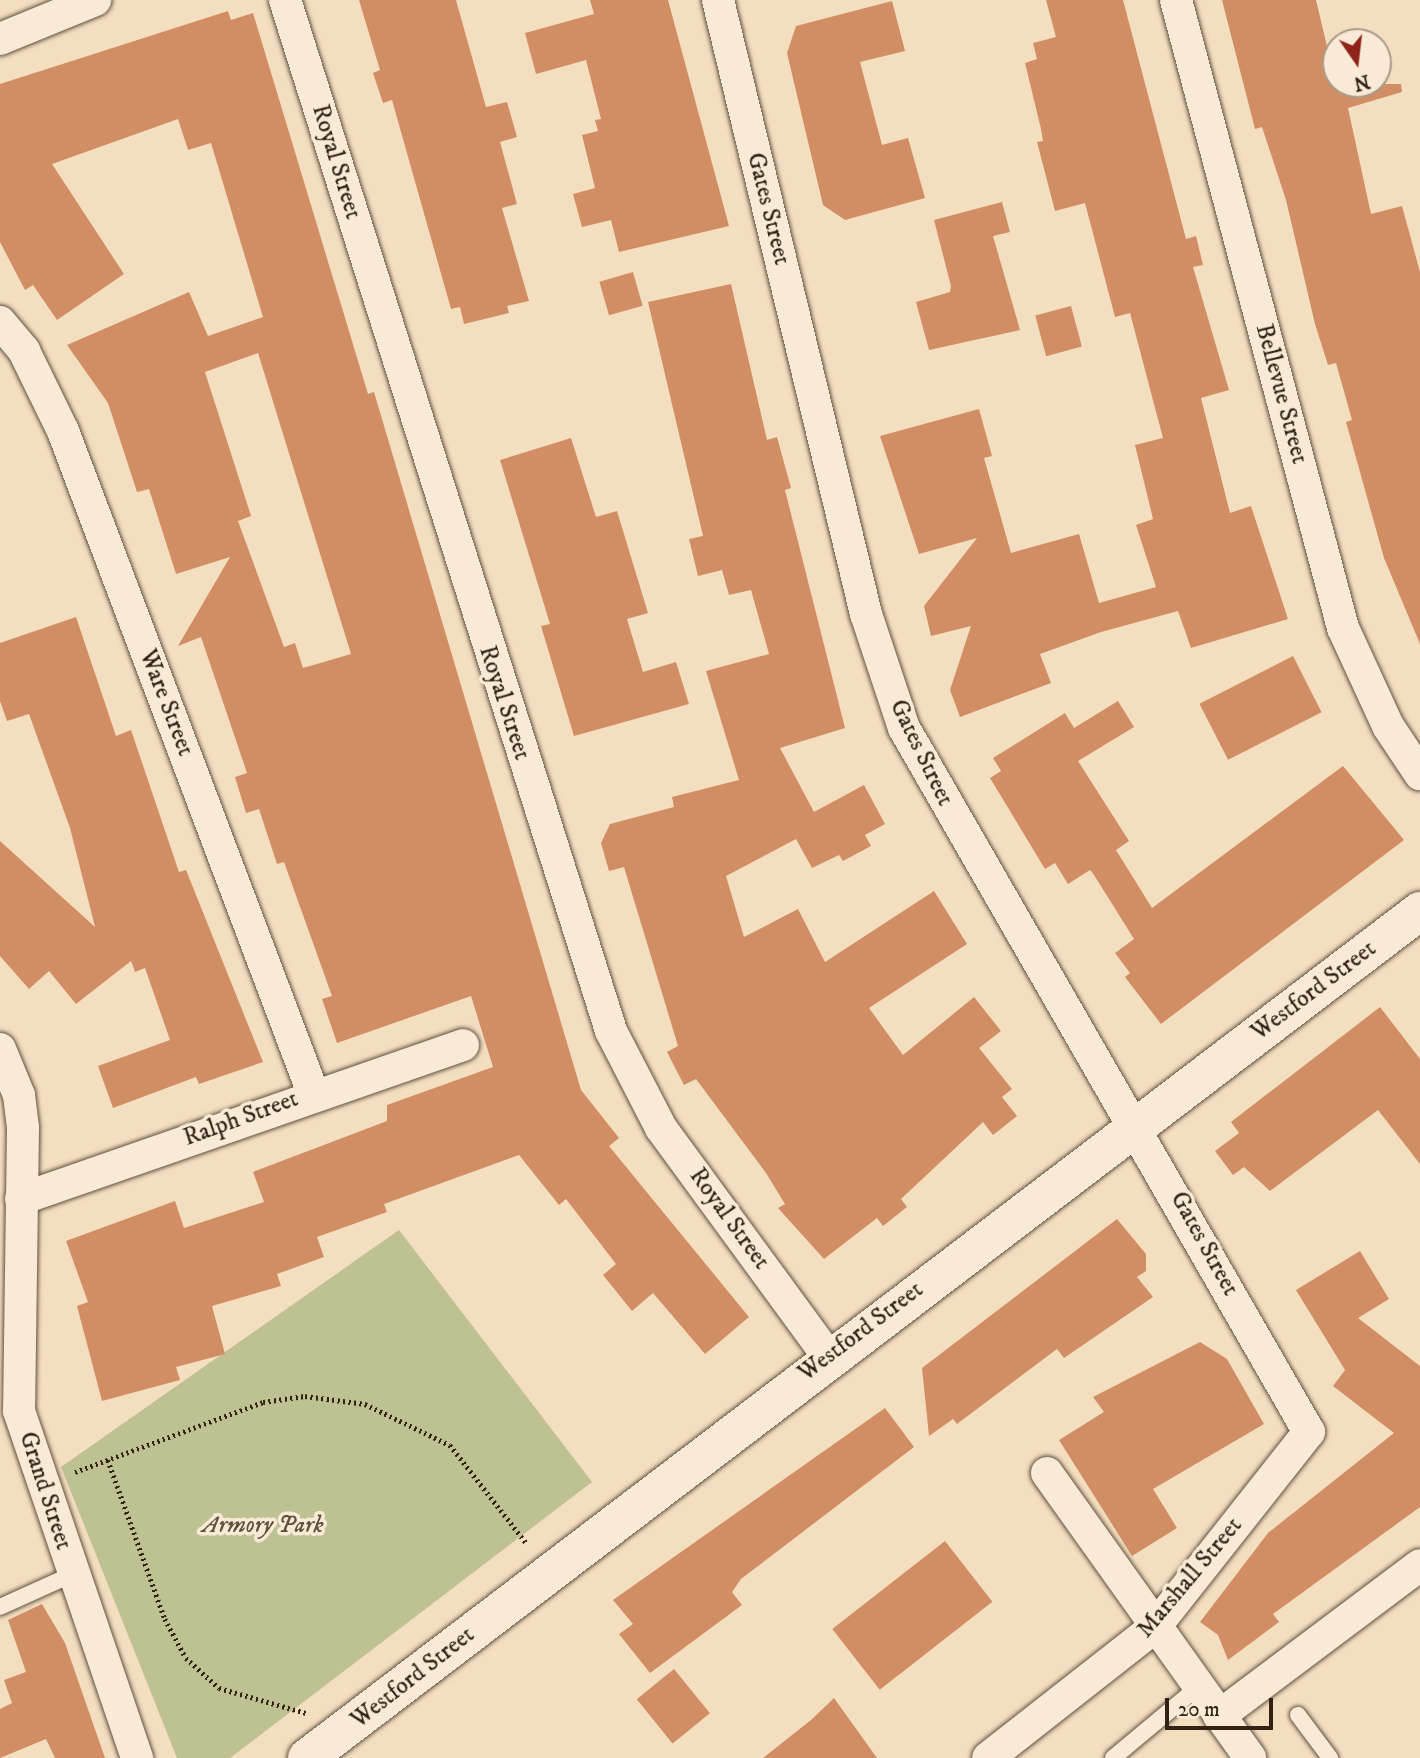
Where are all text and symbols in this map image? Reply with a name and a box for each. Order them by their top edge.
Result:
north arrow [1322,28,1392,98]
text: N [1351,69,1372,95]
street label: Royal Street [305,101,367,223]
street label: Gates Street [740,150,796,268]
street label: Bellevue Street [1249,321,1313,467]
street label: Royal Street [472,642,536,764]
street label: Ware Street [133,646,199,760]
street label: Gates Street [883,695,959,811]
street label: Westford Street [1246,935,1382,1047]
street label: Ralph Street [180,1085,302,1153]
street label: Royal Street [683,1163,775,1275]
street label: Gates Street [1164,1187,1244,1301]
street label: Westford Street [793,1276,929,1388]
street label: Grand Street [12,1428,78,1554]
park label: Armory Park [202,1512,324,1540]
street label: Marshall Street [1131,1512,1249,1644]
street label: Westford Street [346,1621,480,1735]
scale bar [1168,1684,1276,1728]
text: 20 m [1178,1697,1220,1723]

